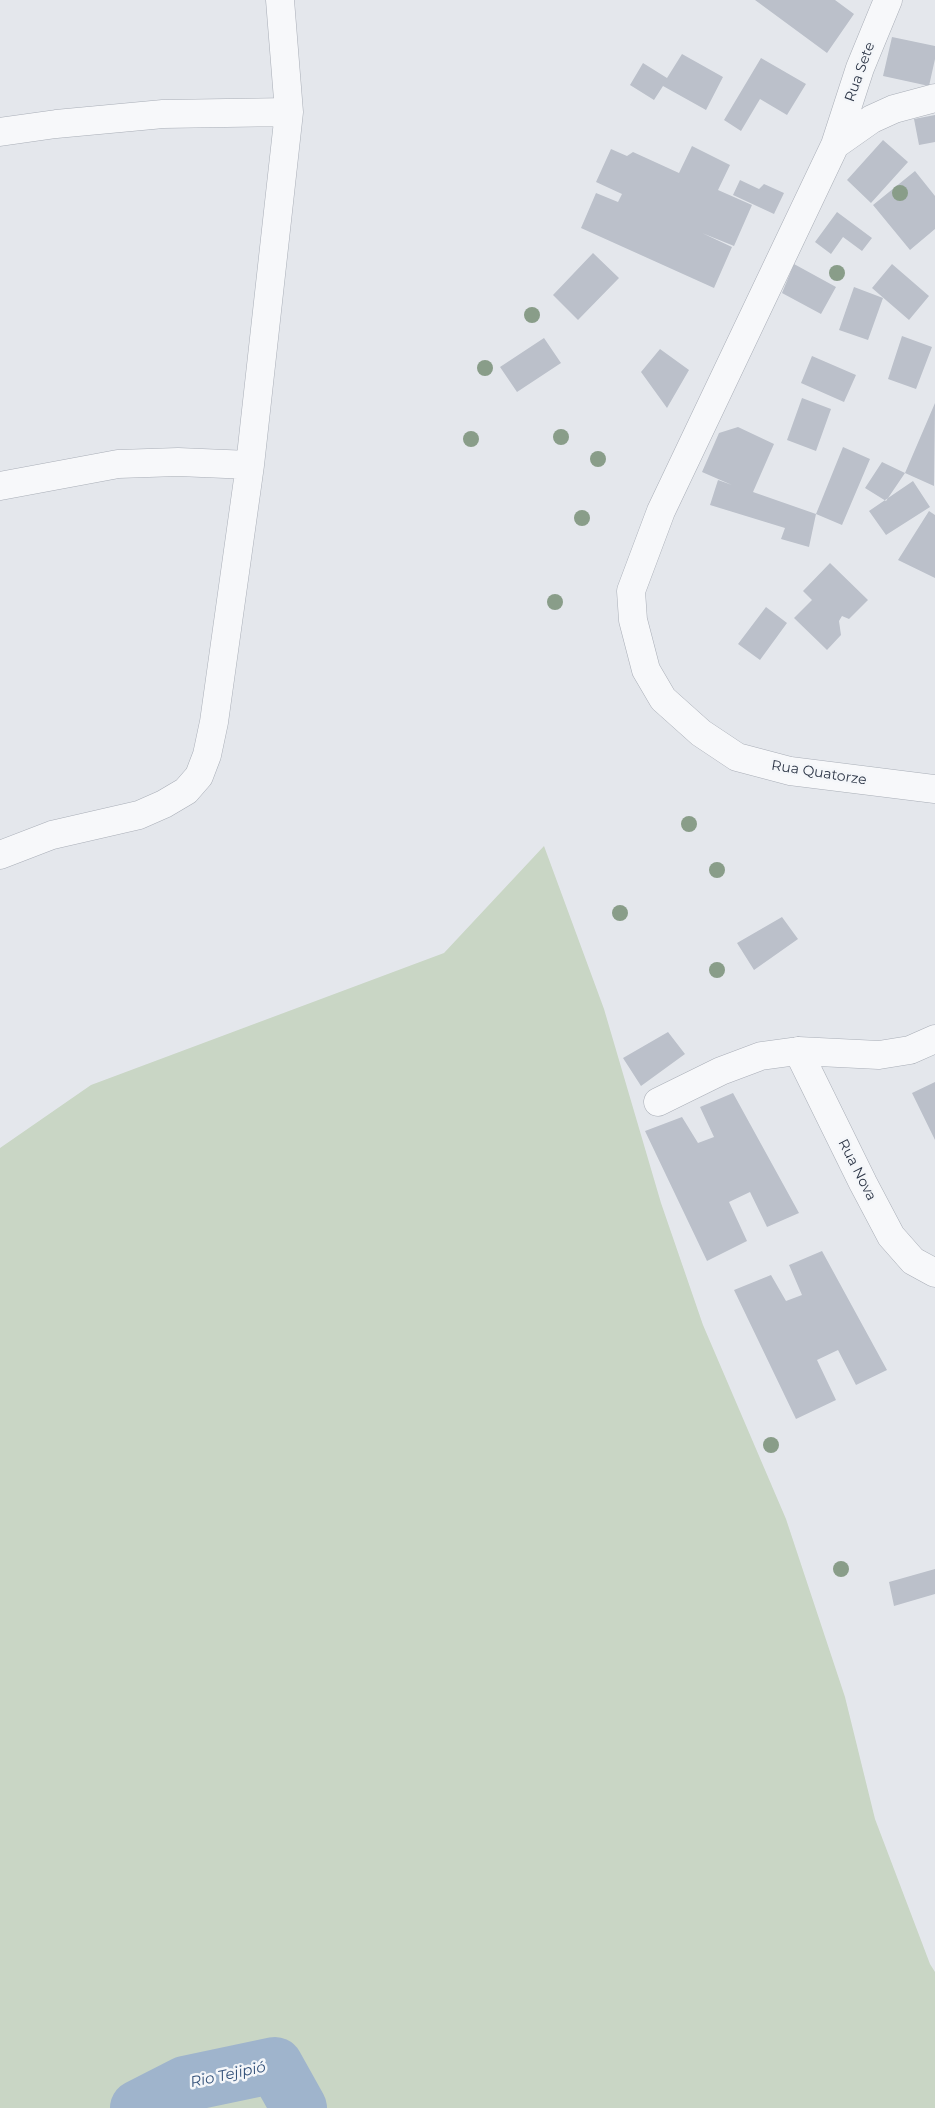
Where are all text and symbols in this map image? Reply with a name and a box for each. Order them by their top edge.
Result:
street label: Rua Sete [841,40,879,104]
street label: Rua Quatorze [770,757,868,789]
street label: Rua Nova [834,1136,880,1204]
water label: Rio Tejipió [189,2058,267,2092]

